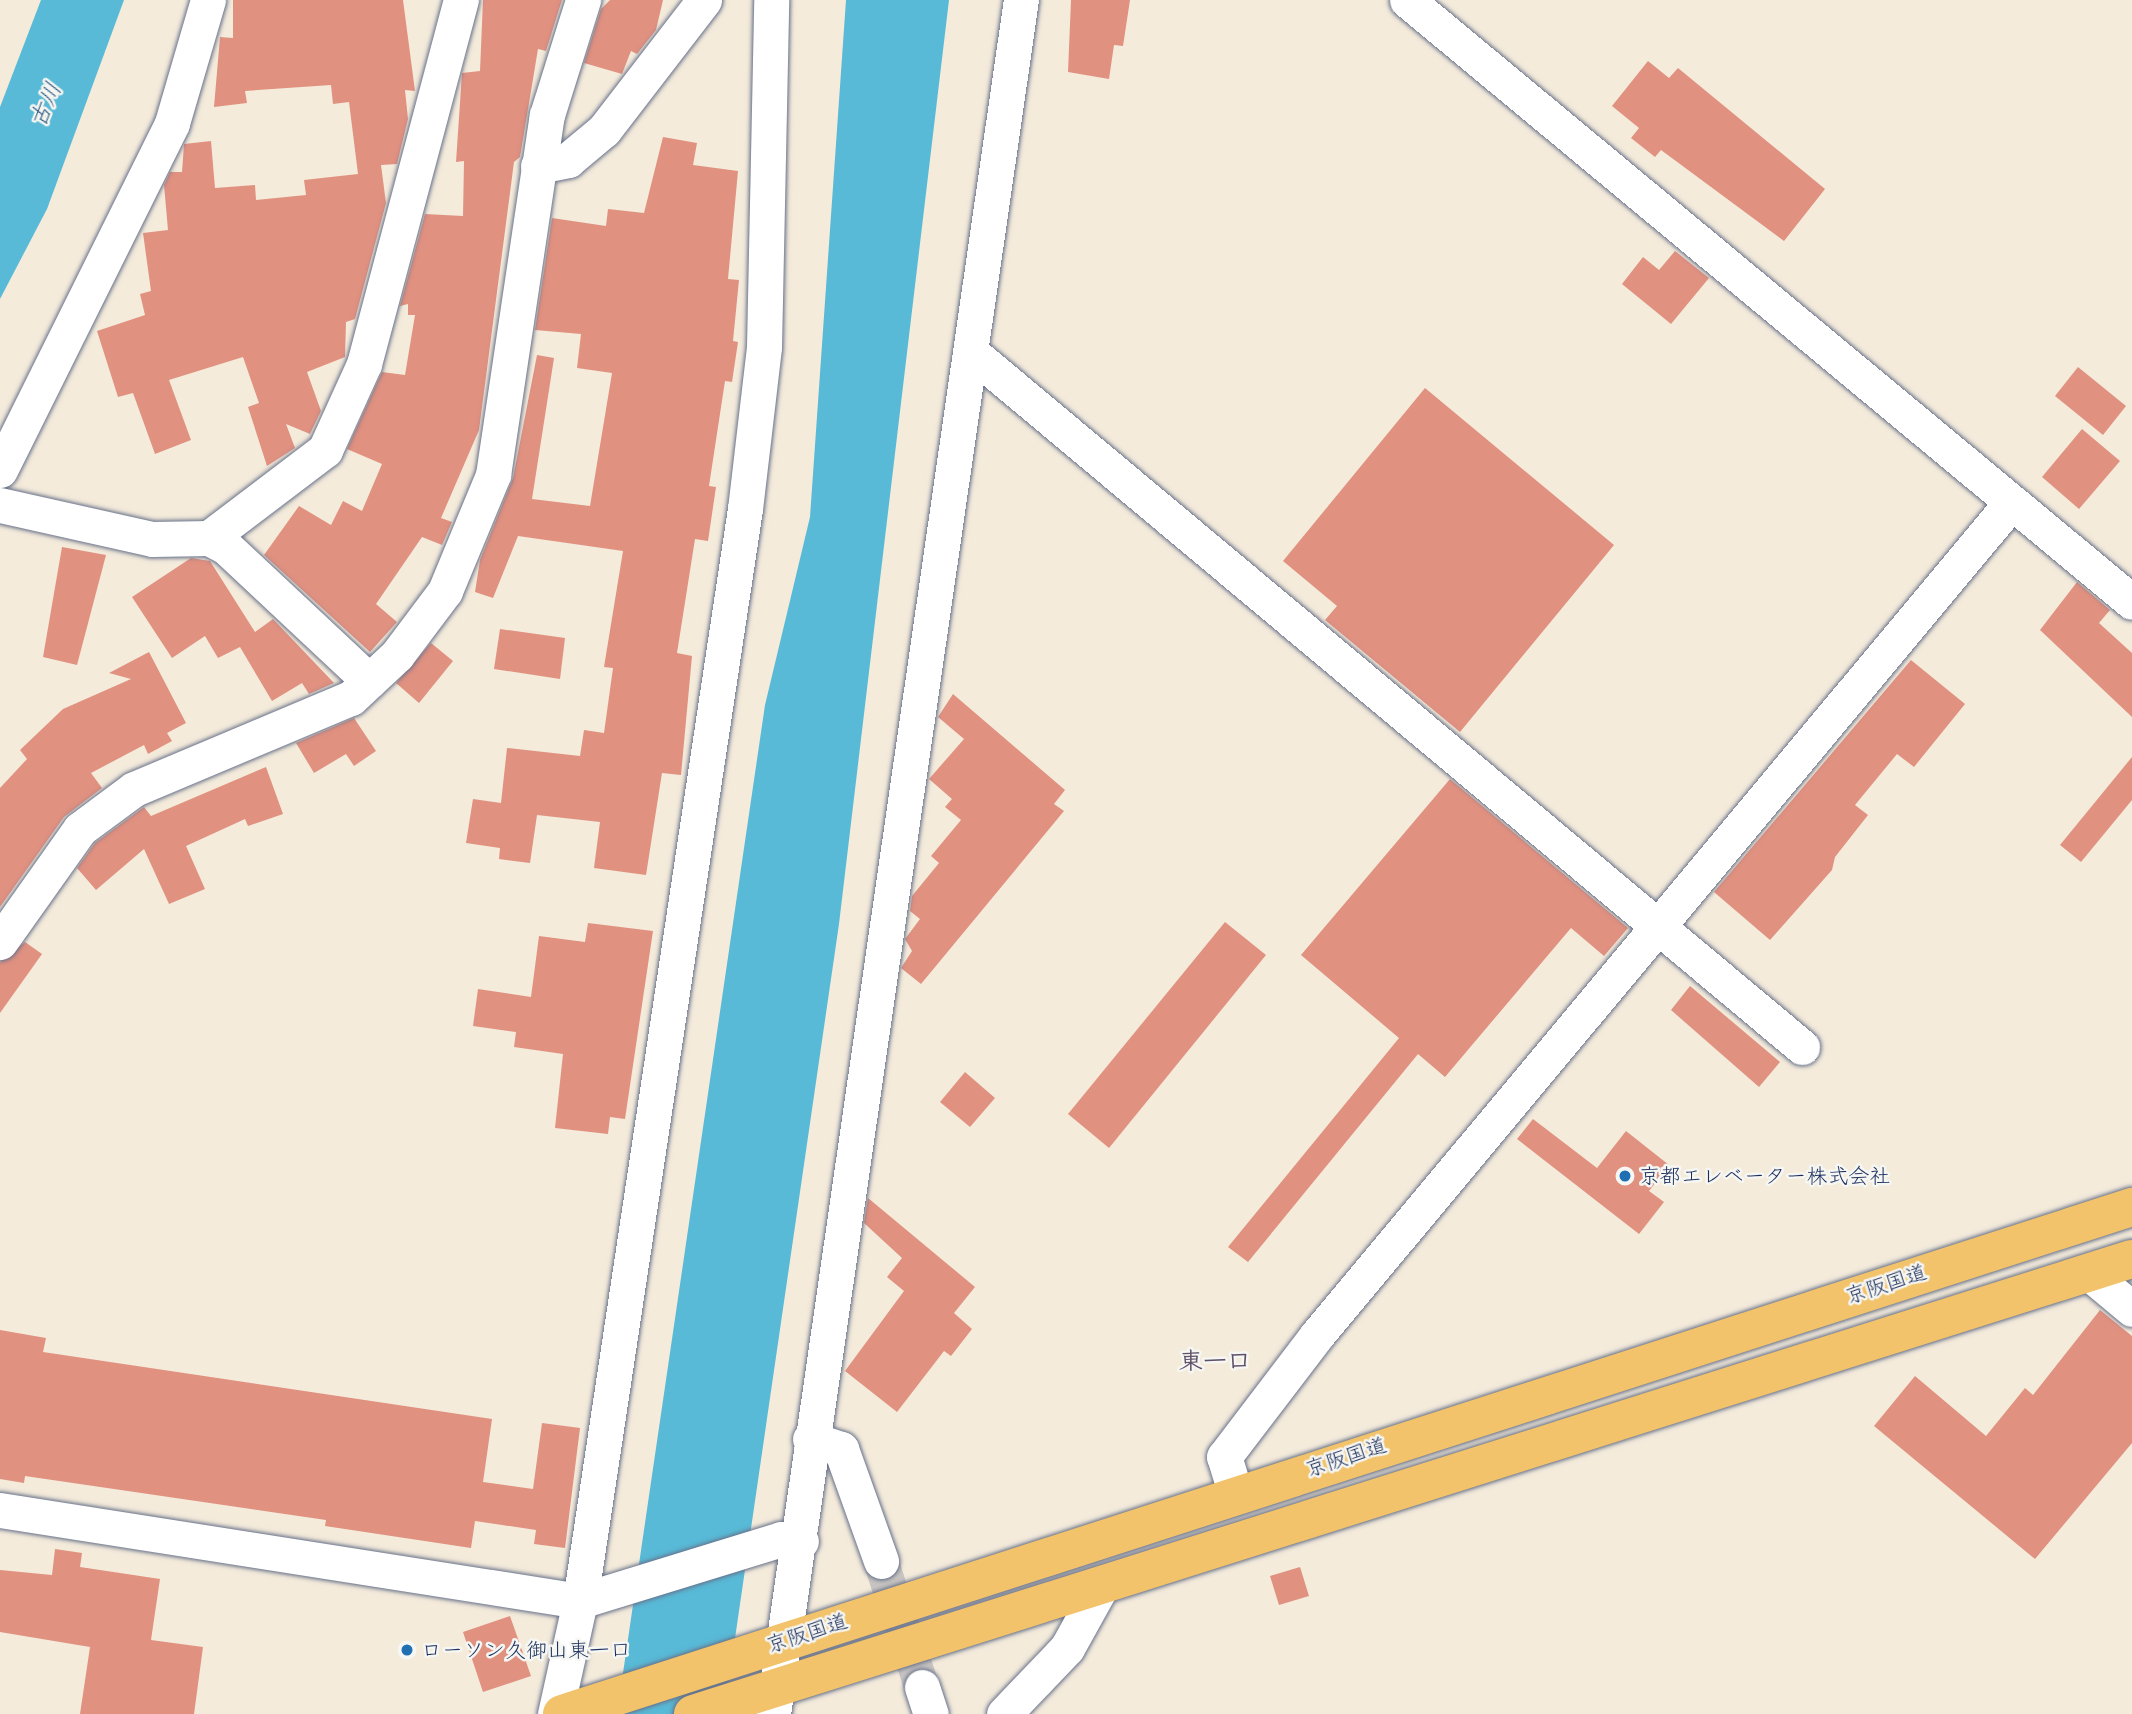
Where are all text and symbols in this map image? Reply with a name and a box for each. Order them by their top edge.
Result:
water label: 古川 [24,78,68,132]
place label: 京都エレベーター株式会社 [1639,1163,1891,1189]
marker: 京都エレベーター株式会社 [1617,1168,1633,1184]
street label: 京阪国道 [1842,1259,1930,1309]
district label: 東一口 [1179,1348,1251,1376]
street label: 京阪国道 [1302,1432,1390,1482]
street label: 京阪国道 [763,1608,851,1658]
place label: ローソン久御山東一口 [421,1637,631,1663]
marker: ローソン久御山東一口 [399,1642,415,1658]

